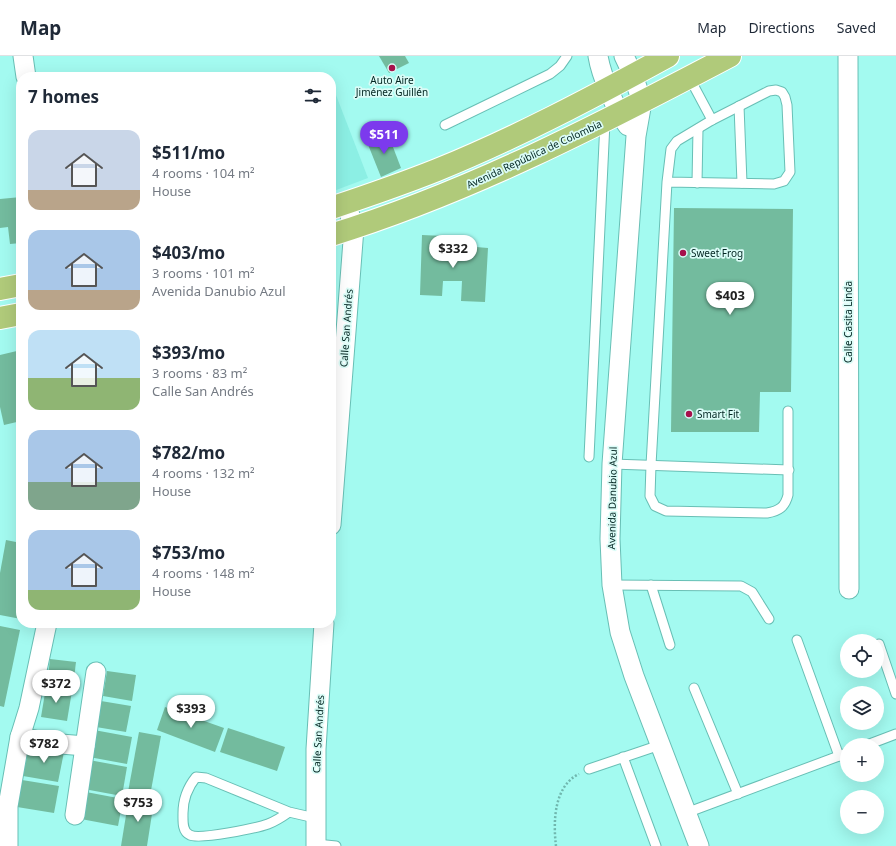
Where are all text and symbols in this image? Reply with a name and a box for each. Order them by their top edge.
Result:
text: Map [20,15,61,41]
text: Map [697,18,726,37]
text: Directions [748,18,815,37]
text: Saved [837,18,876,37]
marker: Auto Aire Jiménez Guillén [387,63,397,73]
place label: Auto Aire Jiménez Guillén [355,73,428,99]
text: 7 homes [28,85,99,108]
icon: filters [302,85,324,107]
street label: Avenida República de Colombia [464,116,604,192]
pin: $511 [360,121,408,155]
text: $511 [369,125,399,143]
text: $511/mo [152,141,225,164]
icon: home [60,146,108,194]
text: 4 rooms · 104 m² [152,164,255,182]
text: House [152,182,191,200]
pin: $332 [429,235,477,269]
text: $332 [438,239,468,257]
text: $403/mo [152,241,225,264]
icon: home [60,246,108,294]
place label: Sweet Frog [691,246,743,260]
marker: Sweet Frog [678,248,688,258]
text: 3 rooms · 101 m² [152,264,255,282]
street label: Calle Casita Linda [841,281,855,363]
text: Avenida Danubio Azul [152,282,286,300]
pin: $403 [706,282,754,316]
text: $403 [715,286,745,304]
street label: Calle San Andrés [336,288,356,368]
text: $393/mo [152,341,225,364]
icon: home [60,346,108,394]
text: 3 rooms · 83 m² [152,364,247,382]
text: Calle San Andrés [152,382,254,400]
place label: Smart Fit [697,407,740,421]
marker: Smart Fit [684,409,694,419]
text: $782/mo [152,441,225,464]
icon: home [60,446,108,494]
street label: Avenida Danubio Azul [604,447,620,549]
text: 4 rooms · 132 m² [152,464,255,482]
text: House [152,482,191,500]
text: $753/mo [152,541,225,564]
icon: home [60,546,108,594]
text: 4 rooms · 148 m² [152,564,255,582]
text: House [152,582,191,600]
map controls [840,634,884,834]
button: locate [840,634,884,678]
pin: $372 [32,670,80,704]
text: $372 [41,674,71,692]
button: layers [840,686,884,730]
street label: Calle San Andrés [309,694,327,773]
pin: $393 [167,695,215,729]
text: $393 [176,699,206,717]
pin: $782 [20,730,68,764]
text: $782 [29,734,59,752]
button: + [840,738,884,782]
pin: $753 [114,789,162,823]
button: − [840,790,884,834]
text: $753 [123,793,153,811]

